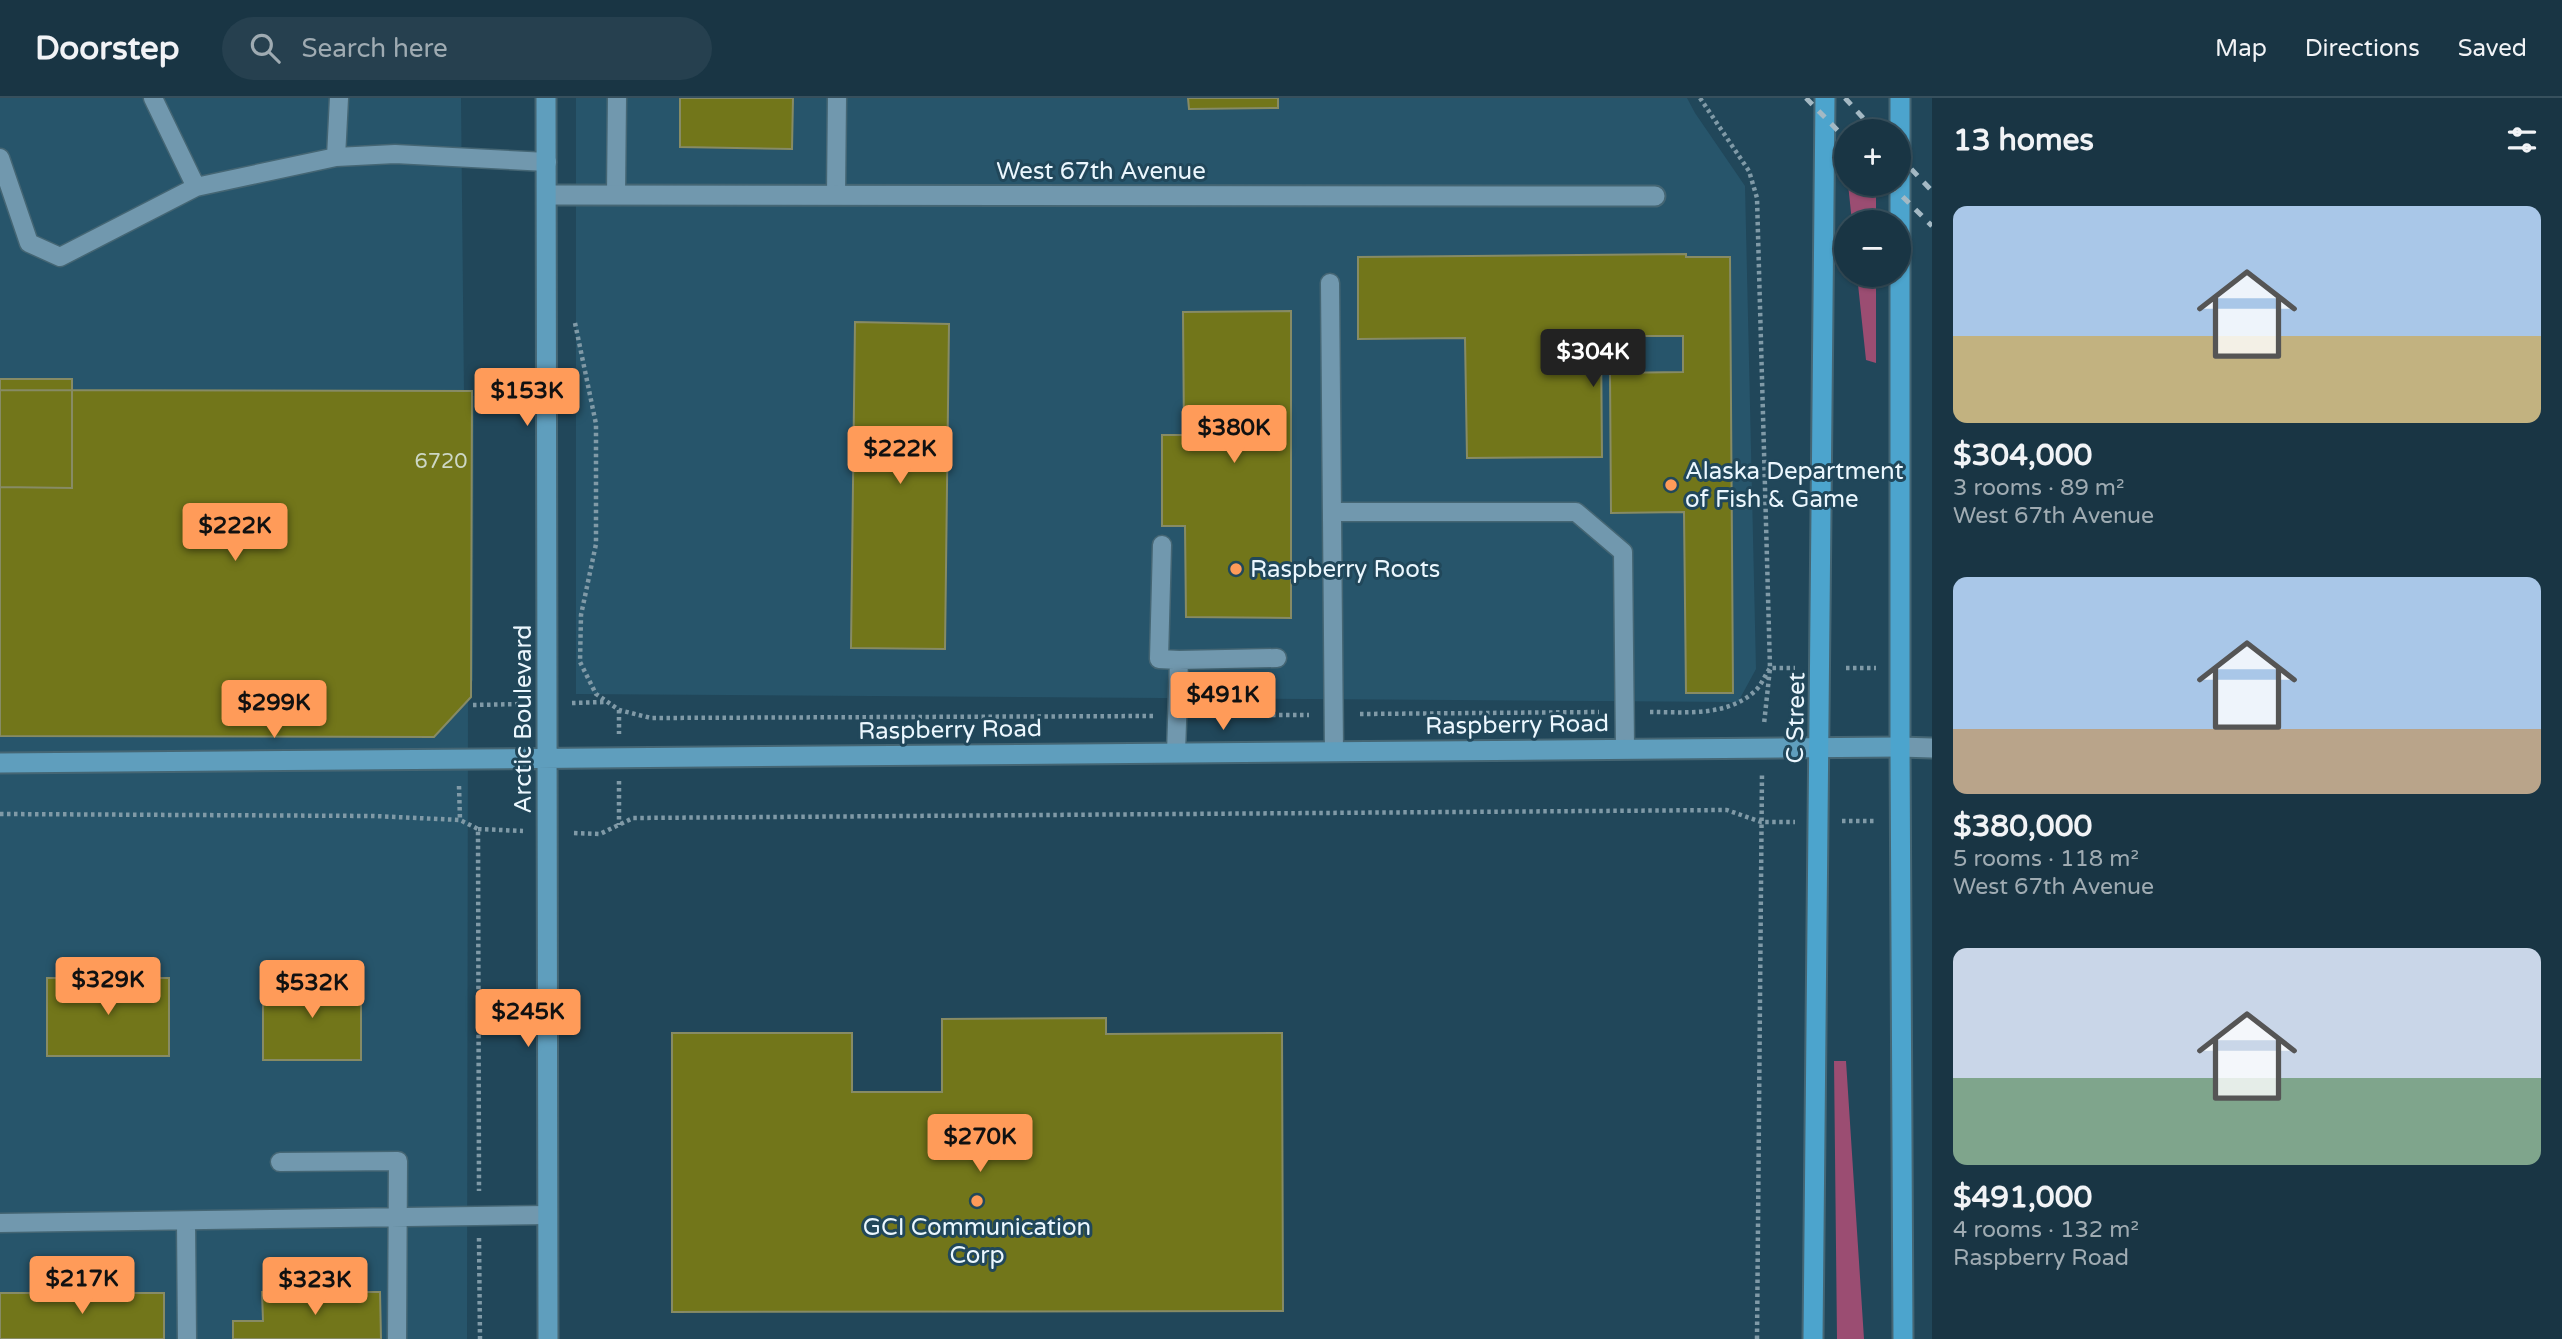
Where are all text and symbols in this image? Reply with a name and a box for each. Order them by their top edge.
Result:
search box [222,17,712,80]
text: Doorstep [35,29,180,68]
icon: search [246,29,284,67]
text: Search here [302,33,448,64]
text: Map [2215,34,2267,63]
text: Directions [2305,34,2420,63]
text: Saved [2458,34,2527,63]
map controls [1834,119,1911,287]
button: + [1834,119,1911,196]
icon: filters [2503,121,2541,159]
text: 13 homes [1953,122,2094,159]
street label: West 67th Avenue [996,157,1206,186]
button: − [1834,210,1911,287]
icon: home [2184,251,2310,377]
pin: $304K [1544,330,1642,389]
text: $304K [1557,338,1629,366]
pin: $153K [478,368,576,428]
text: $153K [491,377,563,405]
pin: $380K [1185,406,1283,465]
text: $380K [1198,414,1270,442]
pin: $222K [851,426,949,486]
text: $222K [864,435,936,463]
text: $304,000 [1953,437,2092,474]
house number: 6720 [415,449,467,474]
place label: Alaska Department of Fish & Game [1685,457,1904,514]
text: 3 rooms · 89 m² [1953,474,2124,502]
marker: Alaska Department of Fish & Game [1663,477,1679,493]
text: West 67th Avenue [1953,502,2154,530]
pin: $222K [186,504,284,563]
text: $222K [199,512,271,540]
place label: Raspberry Roots [1250,555,1440,584]
marker: Raspberry Roots [1228,561,1244,577]
icon: home [2184,622,2310,748]
street label: Arctic Boulevard [509,625,538,813]
pin: $491K [1174,672,1272,732]
street label: C Street [1781,672,1811,764]
pin: $299K [225,680,323,740]
text: $491K [1187,681,1259,709]
text: $299K [238,689,310,717]
street label: Raspberry Road [1425,709,1609,741]
street label: Raspberry Road [858,714,1042,746]
text: $380,000 [1953,808,2092,845]
text: 5 rooms · 118 m² [1953,845,2139,873]
text: West 67th Avenue [1953,873,2154,901]
pin: $329K [59,958,157,1017]
pin: $532K [263,960,361,1020]
text: $329K [72,966,144,994]
text: $532K [276,969,348,997]
pin: $245K [479,990,577,1049]
icon: home [2184,993,2310,1119]
text: $245K [492,998,564,1026]
pin: $270K [931,1114,1029,1174]
text: $270K [944,1123,1016,1151]
text: $491,000 [1953,1179,2092,1216]
marker: GCI Communication Corp [969,1193,985,1209]
place label: GCI Communication Corp [863,1213,1091,1270]
text: 4 rooms · 132 m² [1953,1216,2139,1244]
text: Raspberry Road [1953,1244,2129,1272]
pin: $217K [33,1256,131,1316]
pin: $323K [266,1258,364,1317]
text: $217K [46,1265,118,1293]
text: $323K [279,1266,351,1294]

